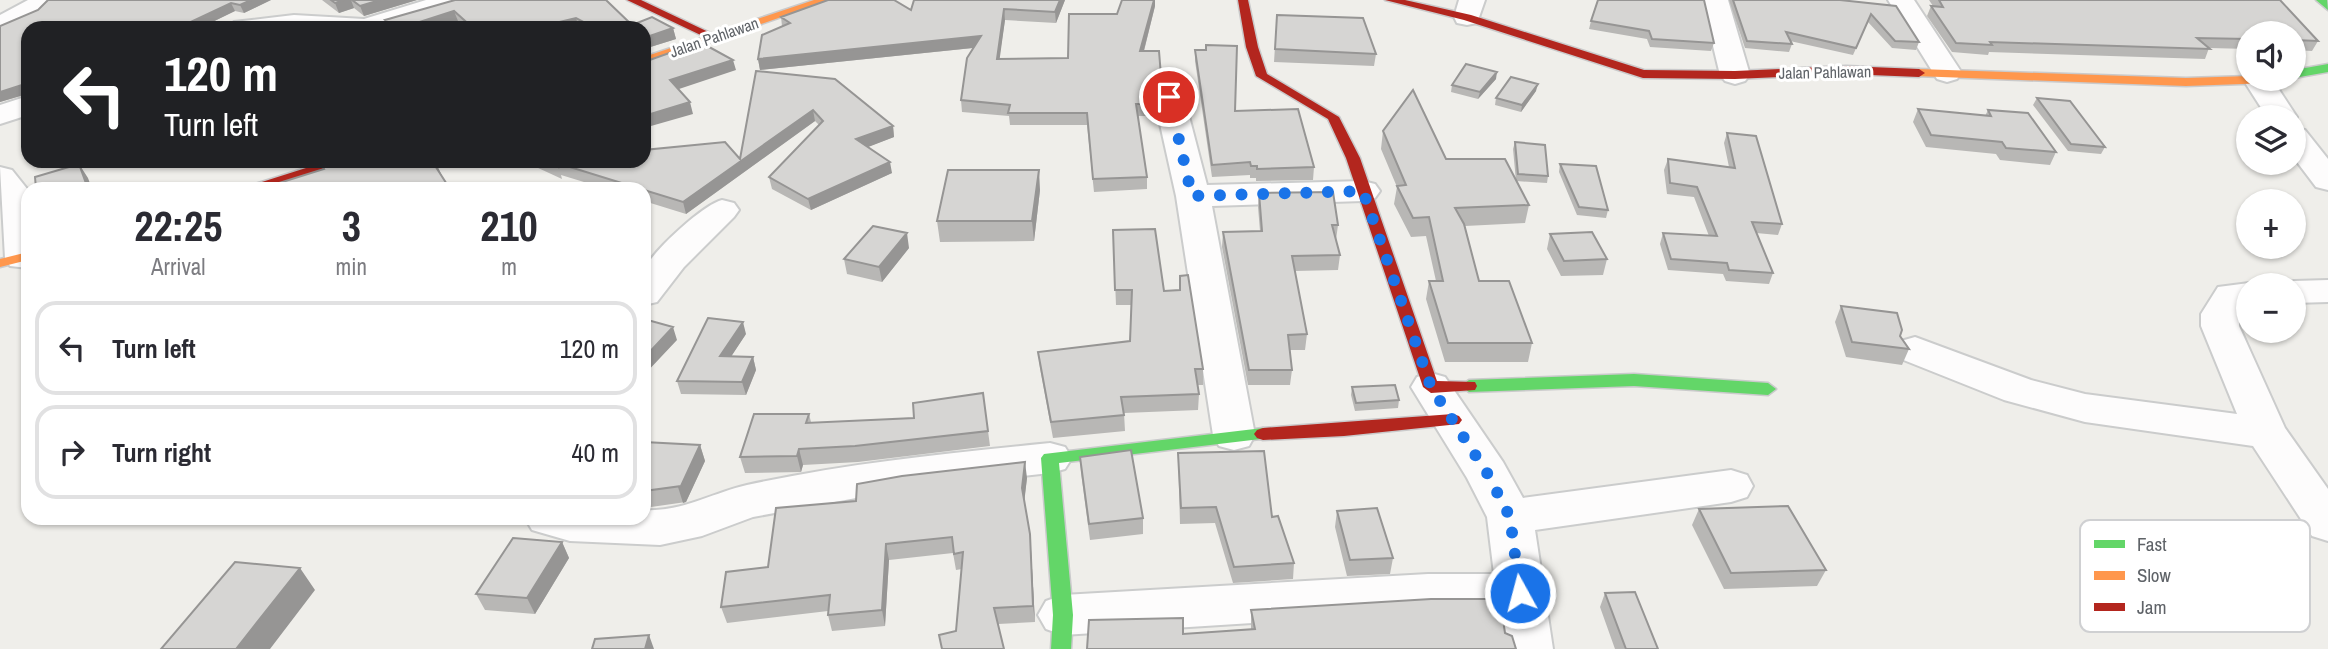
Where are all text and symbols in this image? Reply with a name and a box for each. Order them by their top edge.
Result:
street label: Jalan Pahlawan [667,12,761,62]
map controls [2236,21,2306,343]
button: sound [2236,21,2306,91]
text: 120 m [164,40,278,106]
icon: left [49,49,140,140]
street label: Jalan Pahlawan [1779,60,1871,84]
pin [1139,67,1199,127]
icon: arrive [1150,78,1188,116]
text: Turn left [164,103,258,146]
button: layers [2236,105,2306,175]
button: + [2236,189,2306,259]
text: 22:25 [134,198,222,254]
text: 3 [342,198,361,254]
text: 210 [480,198,538,254]
text: Arrival [151,251,206,282]
text: min [336,251,367,282]
text: m [501,251,517,282]
button: − [2236,273,2306,343]
icon: left [53,329,91,367]
text: Turn left [112,331,196,366]
text: 120 m [560,331,619,366]
icon: right [53,433,91,471]
text: Turn right [112,435,211,470]
text: 40 m [572,435,619,470]
legend [2080,520,2310,632]
text: Fast [2137,531,2167,557]
position arrow [1483,556,1557,630]
text: Slow [2137,562,2172,588]
text: Jam [2137,594,2166,620]

